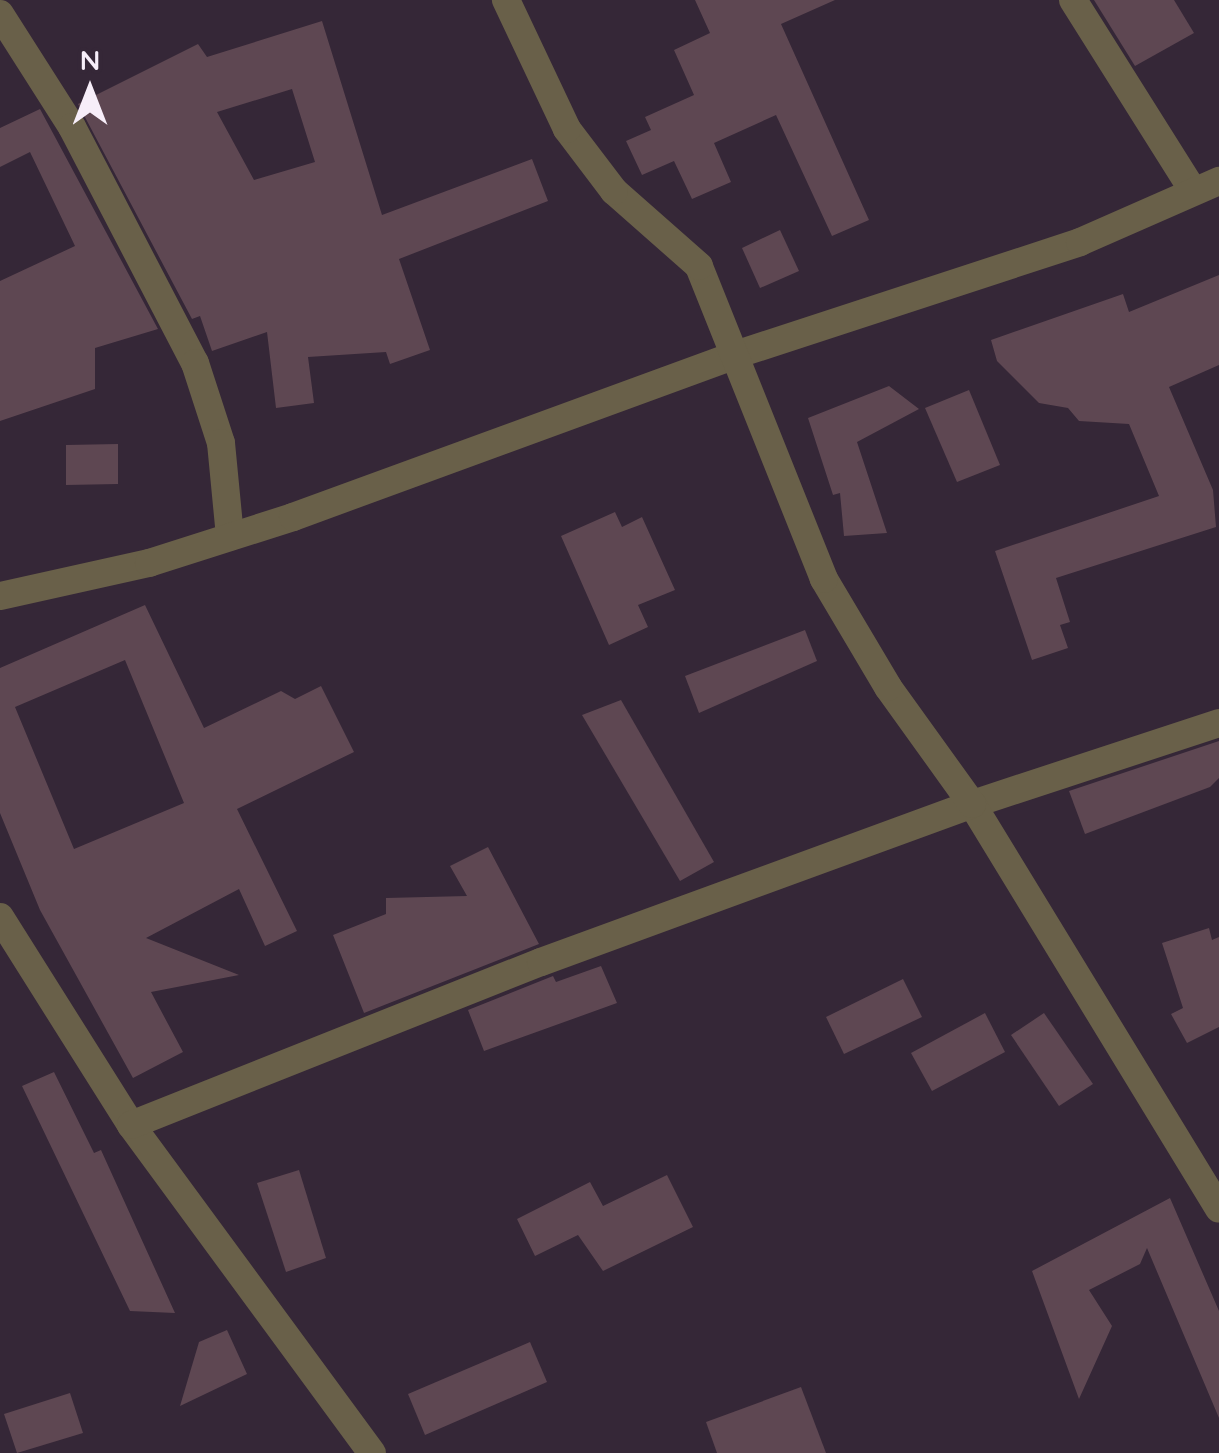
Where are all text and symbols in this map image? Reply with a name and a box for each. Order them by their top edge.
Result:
north arrow [40,40,140,140]
text: N [80,42,100,77]

